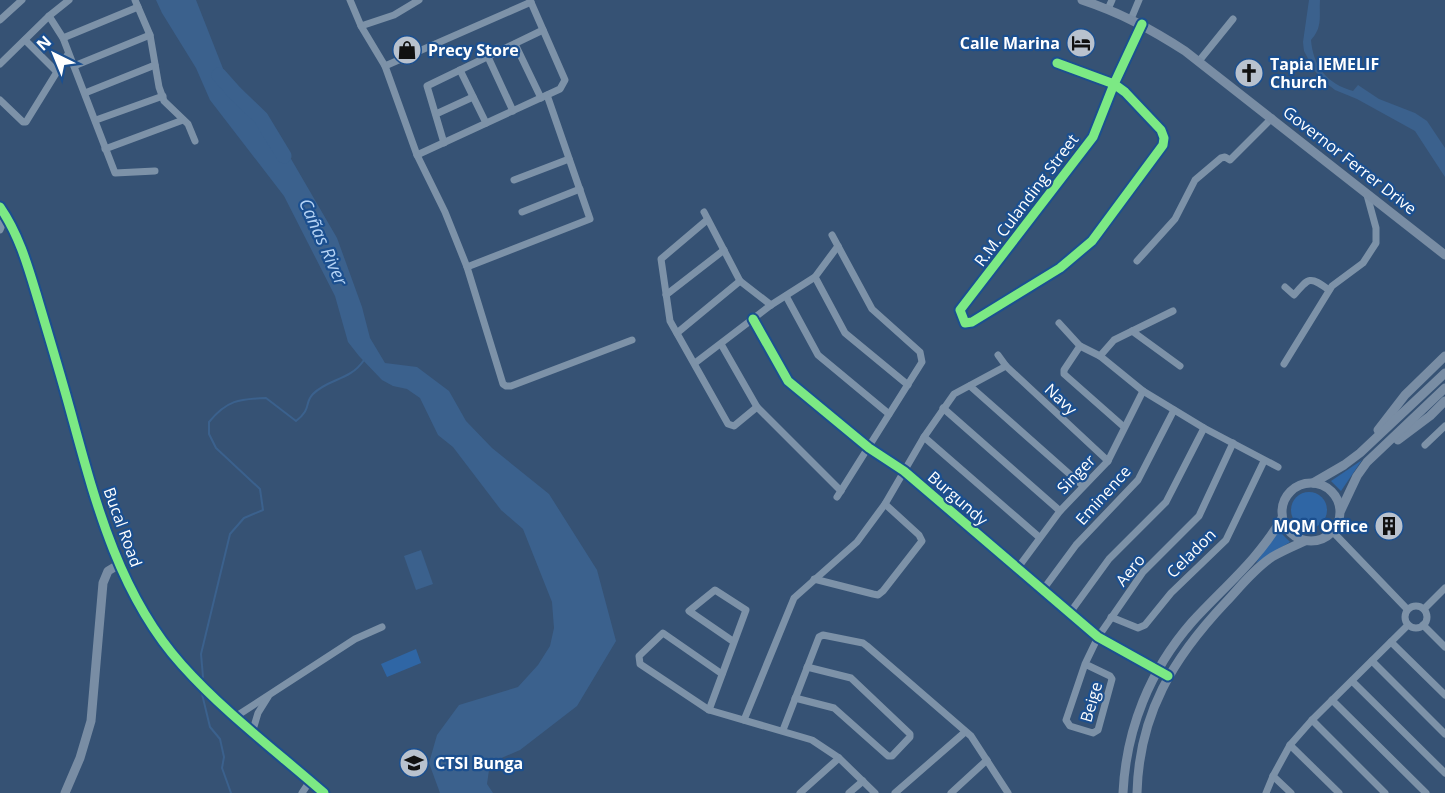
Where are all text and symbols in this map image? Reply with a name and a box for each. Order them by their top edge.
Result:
north arrow [24,24,84,84]
hotel icon: Calle Marina [1065,27,1097,59]
text: N [32,31,56,56]
place label: Calle Marina [960,32,1060,54]
shop icon: Precy Store [391,34,423,66]
place label: Precy Store [428,39,519,61]
place label: Tapia IEMELIF Church [1270,53,1379,93]
church icon: Tapia IEMELIF Church [1233,57,1265,89]
street label: Governor Ferrer Drive [1279,101,1421,219]
street label: R.M. Culanding Street [969,129,1083,271]
water label: Cañas River [294,194,354,290]
street label: Navy [1040,378,1083,420]
street label: Singer [1052,449,1100,498]
street label: Eminence [1070,461,1136,529]
street label: Burgundy [923,466,993,531]
street label: Bucal Road [98,484,148,570]
building icon: MQM Office [1373,510,1405,542]
place label: MQM Office [1273,515,1368,537]
street label: Celadon [1162,524,1220,582]
street label: Aero [1110,549,1150,591]
street label: Beige [1075,679,1107,725]
school or university icon: CTSI Bunga [398,747,430,779]
place label: CTSI Bunga [435,752,523,774]

